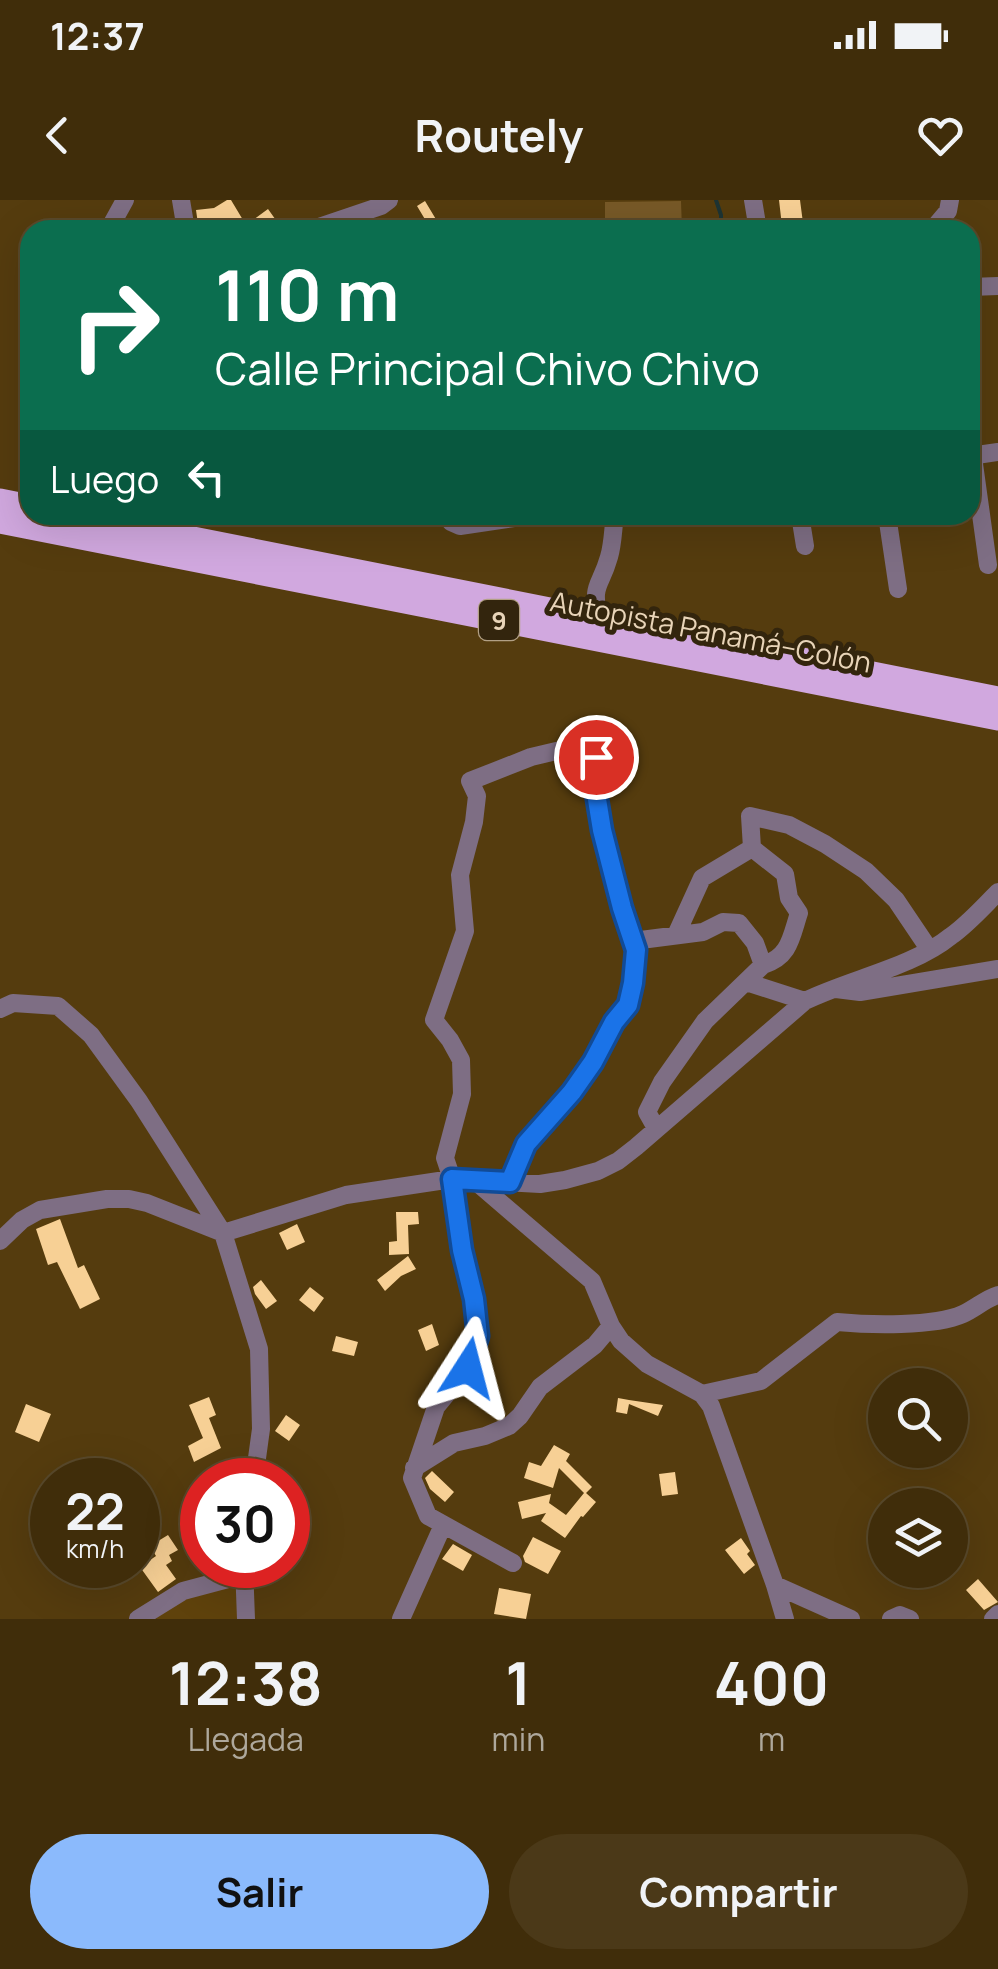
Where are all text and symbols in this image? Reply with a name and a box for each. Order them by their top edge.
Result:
text: 12:37 [50,9,145,61]
text: Routely [415,104,583,166]
icon: back [30,108,85,163]
icon: heart [913,108,968,163]
text: 110 m [215,246,399,342]
icon: right [50,260,180,390]
text: Calle Principal Chivo Chivo [215,337,760,399]
icon: left [179,450,234,505]
text: Luego [50,452,159,504]
street label: Autopista Panamá–Colón [547,581,875,681]
road number: 9 [479,600,519,640]
pin [554,715,639,800]
icon: arrive [569,730,624,785]
position arrow [416,1316,520,1420]
map controls [868,1368,968,1588]
button: search [868,1368,968,1468]
speed limit sign: 30 [180,1458,310,1588]
text: 22 [65,1477,125,1545]
button: layers [868,1488,968,1588]
text: km/h [66,1531,124,1566]
text: 12:38 [169,1641,323,1723]
text: 1 [505,1641,532,1723]
text: 400 [714,1641,829,1723]
text: Llegada [188,1717,304,1761]
text: min [492,1717,545,1761]
text: m [758,1717,785,1761]
button: Salir [30,1834,489,1949]
button: Compartir [509,1834,968,1949]

